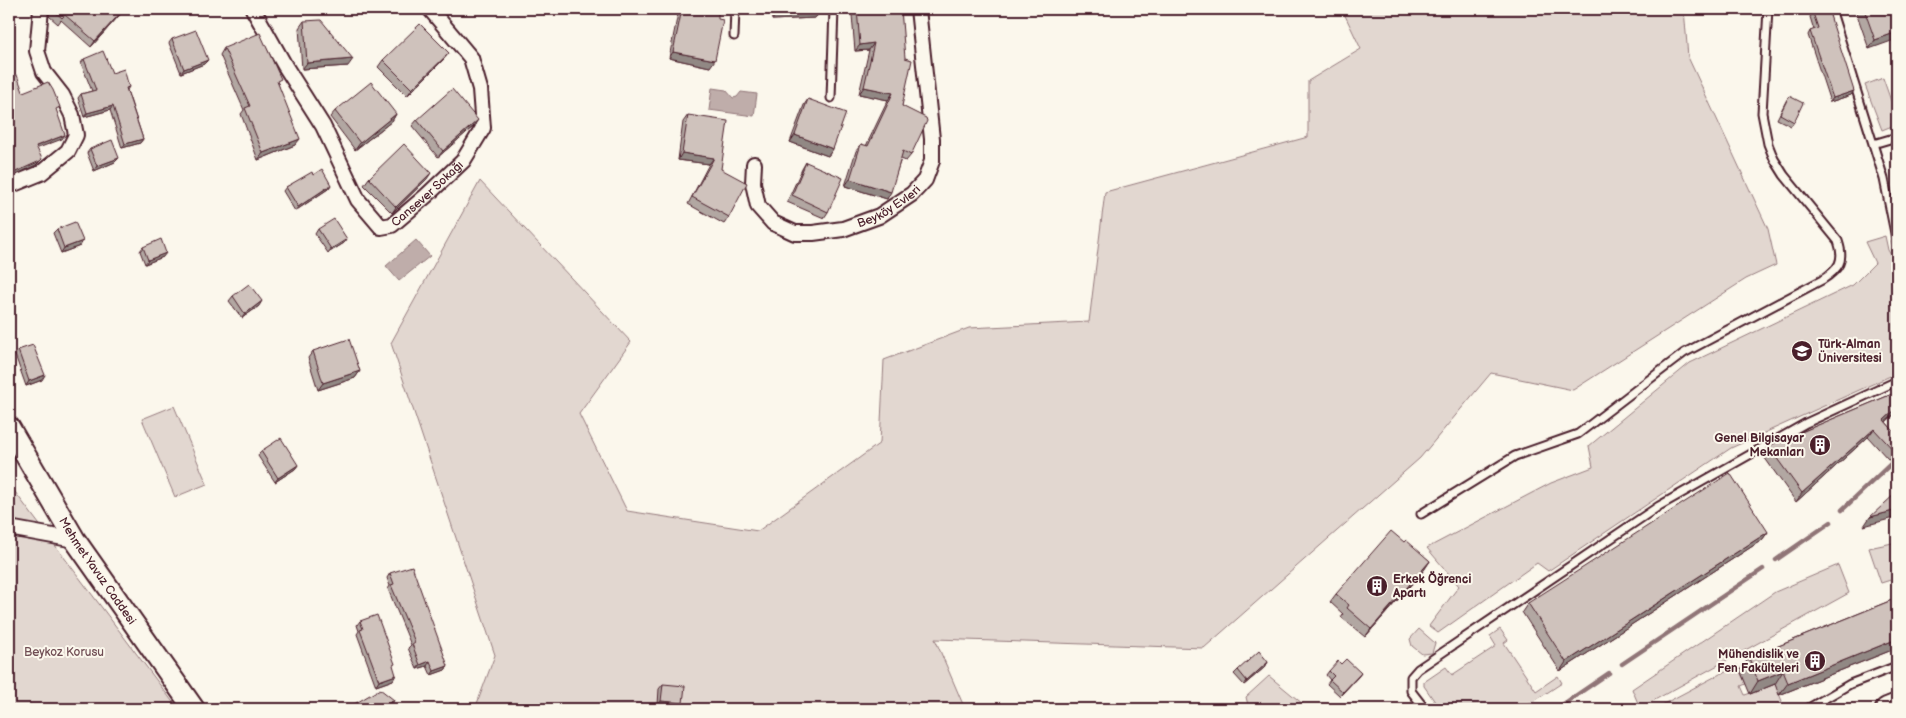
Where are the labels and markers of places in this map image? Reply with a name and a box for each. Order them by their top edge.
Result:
place label: Türk-Alman Üniversitesi [1818,337,1882,366]
school or university icon: Türk-Alman Üniversitesi [1790,339,1814,363]
place label: Genel Bilgisayar Mekanları [1714,431,1804,460]
building icon: Genel Bilgisayar Mekanları [1808,433,1832,457]
place label: Erkek Öğrenci Apartı [1392,571,1471,601]
building icon: Erkek Öğrenci Apartı [1365,574,1389,598]
place label: Mühendislik ve Fen Fakülteleri [1717,647,1799,676]
building icon: Mühendislik ve Fen Fakülteleri [1803,649,1827,673]

